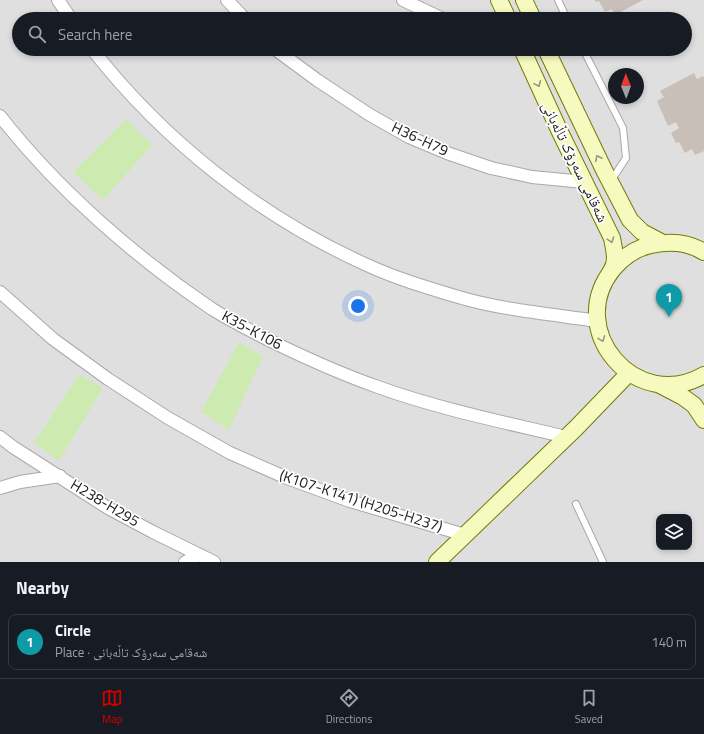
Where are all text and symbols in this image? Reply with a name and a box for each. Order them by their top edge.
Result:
search box [12,12,692,56]
icon: search [26,23,48,45]
text: Search here [58,23,132,46]
north arrow [608,68,644,104]
one-way arrow [533,80,541,88]
street label: شەقامی سەرۆک تاڵەبانی [536,97,615,226]
street label: H36-H79 [388,115,452,162]
one-way arrow [595,154,603,162]
one-way arrow [607,236,615,243]
pin: 1 [656,284,682,317]
your location [348,296,368,316]
street label: K35-K106 [218,304,287,355]
one-way arrow [598,336,606,343]
street label: (K107-K141) (H205-H237) [277,463,446,538]
street label: H238-H295 [66,473,144,532]
map controls [656,514,692,550]
button: layers [656,514,692,550]
text: Nearby [16,575,69,601]
text: Circle [55,619,91,642]
text: 1 [26,632,34,652]
text: 140 m [651,632,687,652]
text: Place · شەقامی سەرۆک تاڵەبانی [55,642,207,662]
tab: Map [101,687,123,727]
tab: Directions [326,687,372,727]
tab: Saved [575,687,603,727]

